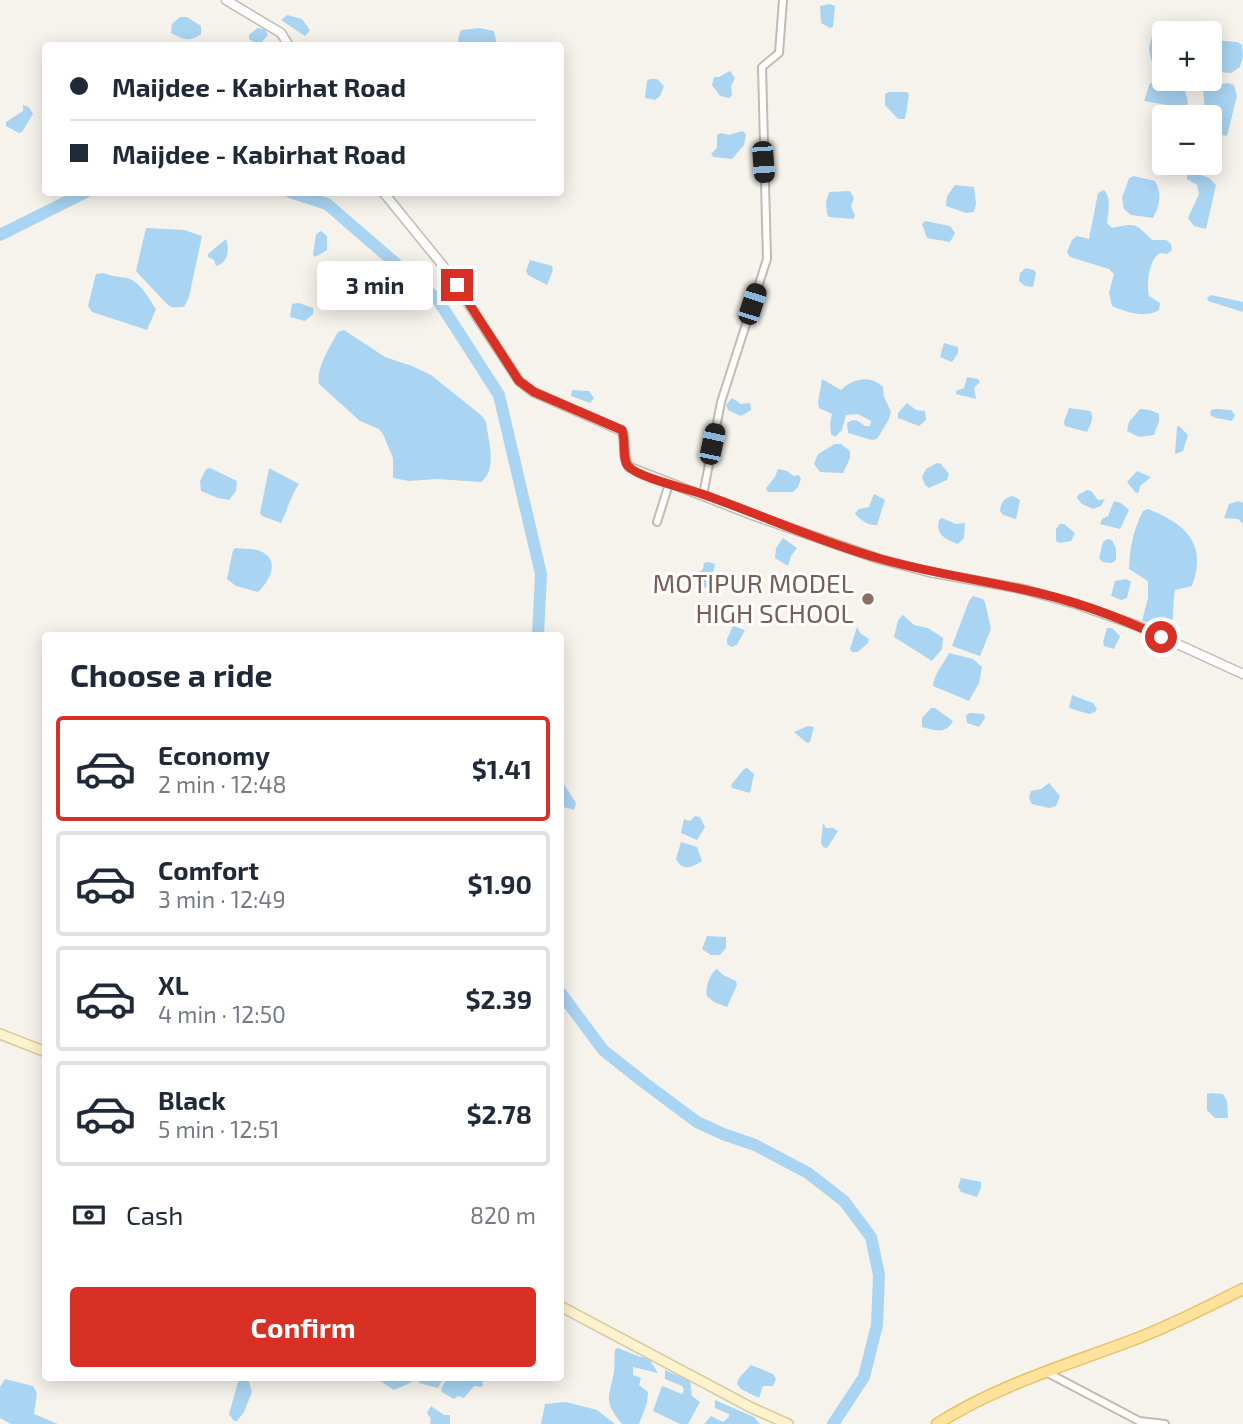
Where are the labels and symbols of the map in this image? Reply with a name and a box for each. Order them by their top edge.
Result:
car [752,140,775,184]
callout: 3 min [317,260,433,310]
route end [441,269,473,301]
car [736,281,769,327]
car [698,421,727,467]
place label: MOTIPUR MODEL HIGH SCHOOL [652,567,854,628]
marker: MOTIPUR MODEL HIGH SCHOOL [860,591,876,607]
route start [1145,621,1177,653]

